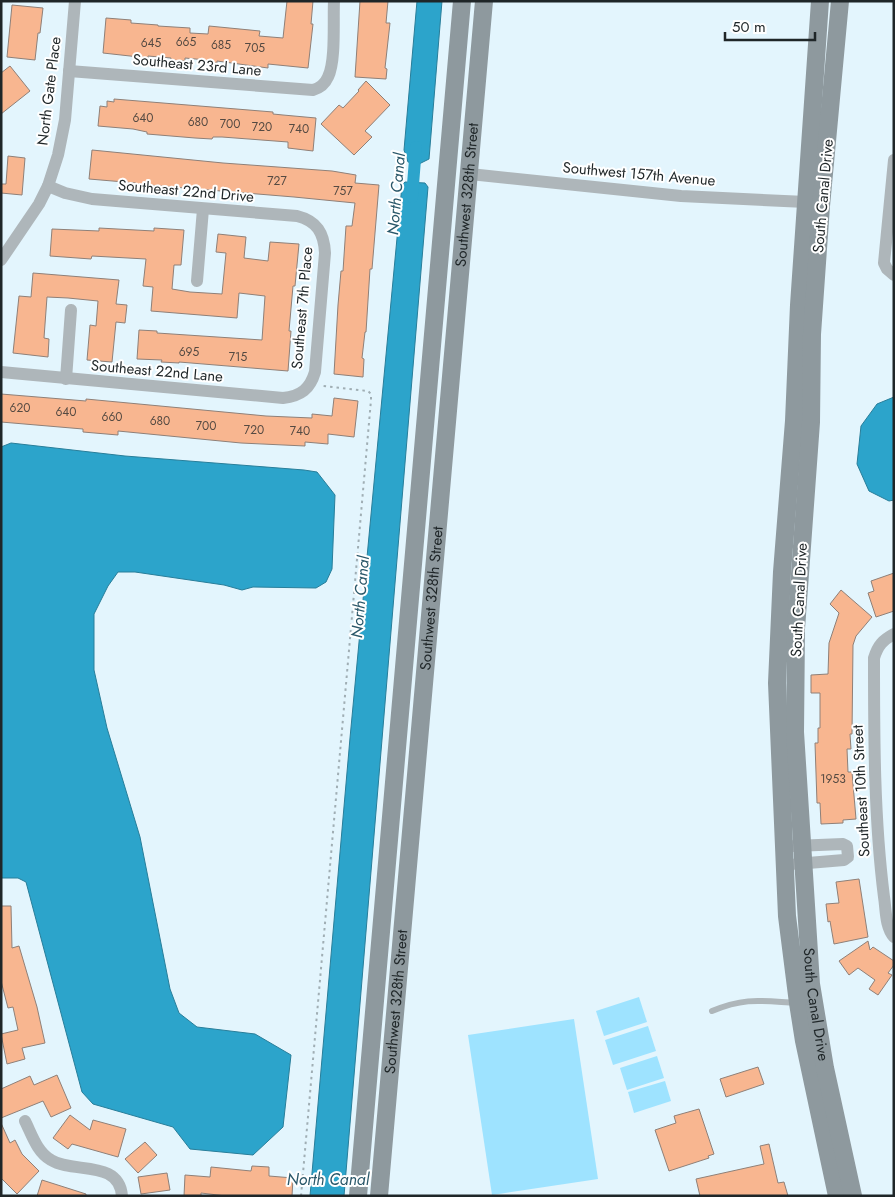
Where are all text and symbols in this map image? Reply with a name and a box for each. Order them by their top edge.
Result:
scale bar [725,10,815,42]
text: 50 m [732,16,766,38]
house number: 665 [176,33,197,51]
house number: 645 [141,34,162,52]
street label: North Gate Place [31,35,67,147]
house number: 685 [211,36,231,54]
house number: 705 [245,39,265,57]
street label: Southeast 23rd Lane [132,48,263,82]
house number: 640 [132,109,154,127]
house number: 680 [188,113,208,131]
house number: 700 [220,115,240,133]
house number: 720 [252,118,272,136]
house number: 740 [289,120,309,138]
street label: Southwest 328th Street [450,122,484,268]
street label: South Canal Drive [807,138,839,254]
water label: North Canal [381,150,411,236]
street label: Southwest 157th Avenue [562,156,717,192]
house number: 727 [267,172,287,190]
street label: Southeast 22nd Drive [117,174,255,208]
house number: 757 [333,182,353,200]
street label: Southeast 7th Place [286,246,318,370]
house number: 695 [179,343,200,361]
house number: 715 [229,348,247,366]
street label: Southeast 22nd Lane [90,354,224,388]
house number: 620 [10,399,30,417]
house number: 640 [55,403,77,421]
house number: 660 [101,408,123,426]
house number: 680 [150,412,170,430]
house number: 700 [196,417,216,435]
house number: 720 [244,421,264,439]
house number: 740 [290,422,310,440]
street label: Southwest 328th Street [414,525,449,671]
street label: South Canal Drive [785,542,813,658]
water label: North Canal [345,553,375,639]
street label: Southeast 10th Street [847,724,875,858]
house number: 1953 [820,770,846,788]
street label: Southwest 328th Street [379,928,413,1075]
street label: South Canal Drive [798,947,835,1063]
water label: North Canal [287,1168,371,1191]

